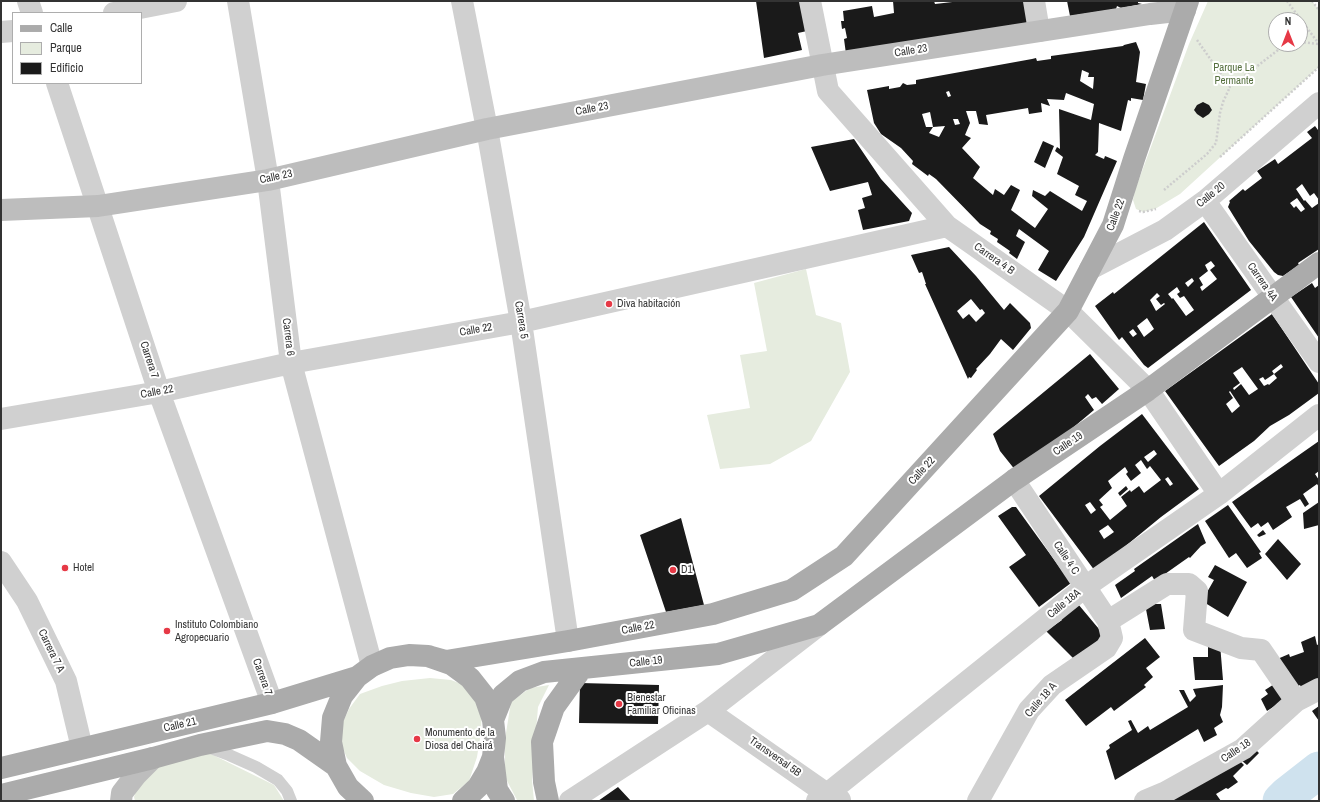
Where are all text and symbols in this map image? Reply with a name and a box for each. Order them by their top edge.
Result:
legend [12,12,142,84]
north arrow [1268,12,1308,52]
text: N [1285,14,1291,28]
text: Calle [50,20,72,36]
text: Parque [50,40,82,56]
street label: Calle 23 [894,42,928,60]
text: Edificio [50,60,83,76]
park label: Parque La Permante [1213,61,1255,87]
street label: Calle 23 [575,99,609,119]
street label: Calle 23 [258,167,294,187]
street label: Calle 20 [1194,179,1228,211]
street label: Calle 22 [1104,197,1128,233]
street label: Carrera 4 B [971,240,1017,278]
street label: Carrera 4A [1244,260,1280,304]
place label: Diva habitación [617,297,680,311]
marker: Diva habitación [604,299,614,309]
street label: Carrera 5 [512,300,530,340]
street label: Carrera 6 [279,317,297,357]
street label: Calle 22 [459,321,493,339]
street label: Carrera 7 [137,340,161,380]
street label: Calle 22 [140,382,174,402]
street label: Calle 19 [1051,429,1085,459]
street label: Calle 22 [906,454,938,488]
street label: Calle 4 C [1050,539,1082,577]
place label: Hotel [73,561,94,575]
marker: Hotel [60,563,70,573]
place label: D1 [681,563,693,577]
marker: D1 [668,565,678,575]
street label: Calle 18A [1045,587,1083,621]
place label: Instituto Colombiano Agropecuario [175,618,258,644]
street label: Calle 22 [621,618,655,638]
marker: Instituto Colombiano Agropecuario [162,626,172,636]
street label: Carrera 7 A [35,627,67,675]
street label: Calle 19 [629,654,663,670]
street label: Carrera 7 [249,657,275,697]
street label: Calle 18 A [1022,680,1060,720]
place label: Bienestar Familiar Oficinas [627,691,696,717]
marker: Bienestar Familiar Oficinas [614,699,624,709]
street label: Calle 21 [162,715,198,735]
place label: Monumento de la Diosa del Chairá [425,726,495,752]
marker: Monumento de la Diosa del Chairá [412,734,422,744]
street label: Transversal 5B [747,734,803,780]
street label: Calle 18 [1219,736,1253,766]

